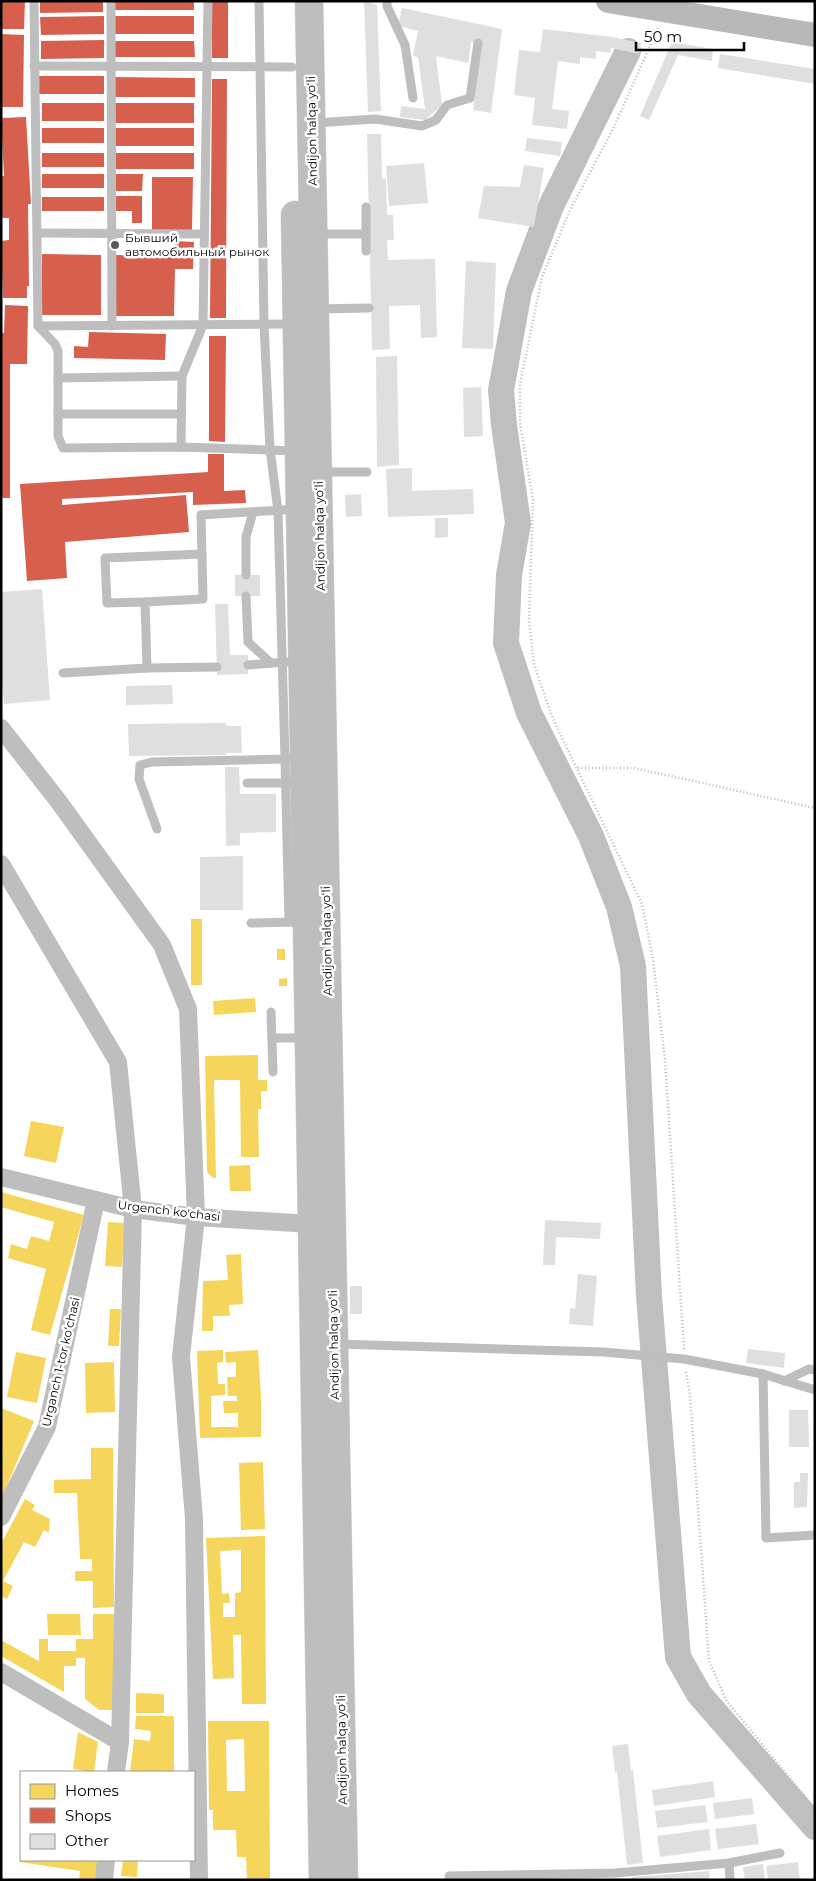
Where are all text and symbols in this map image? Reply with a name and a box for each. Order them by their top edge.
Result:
scale bar [636,20,744,52]
text: 50 m [644,27,682,46]
street label: Andijon halqa yo‘li [303,76,320,186]
place label: Бывший автомобильный рынок [125,230,269,259]
marker: Бывший автомобильный рынок [109,239,121,251]
street label: Andijon halqa yo‘li [311,481,328,591]
street label: Andijon halqa yo‘li [318,886,335,996]
street label: Urgench ko'chasi [117,1197,221,1224]
street label: Andijon halqa yo‘li [325,1290,342,1400]
street label: Urganch 1-tor koʻchasi [38,1296,83,1428]
street label: Andijon halqa yo‘li [333,1695,350,1805]
legend [20,1771,195,1861]
text: Homes [65,1781,119,1800]
text: Shops [65,1806,111,1825]
text: Other [65,1831,109,1850]

